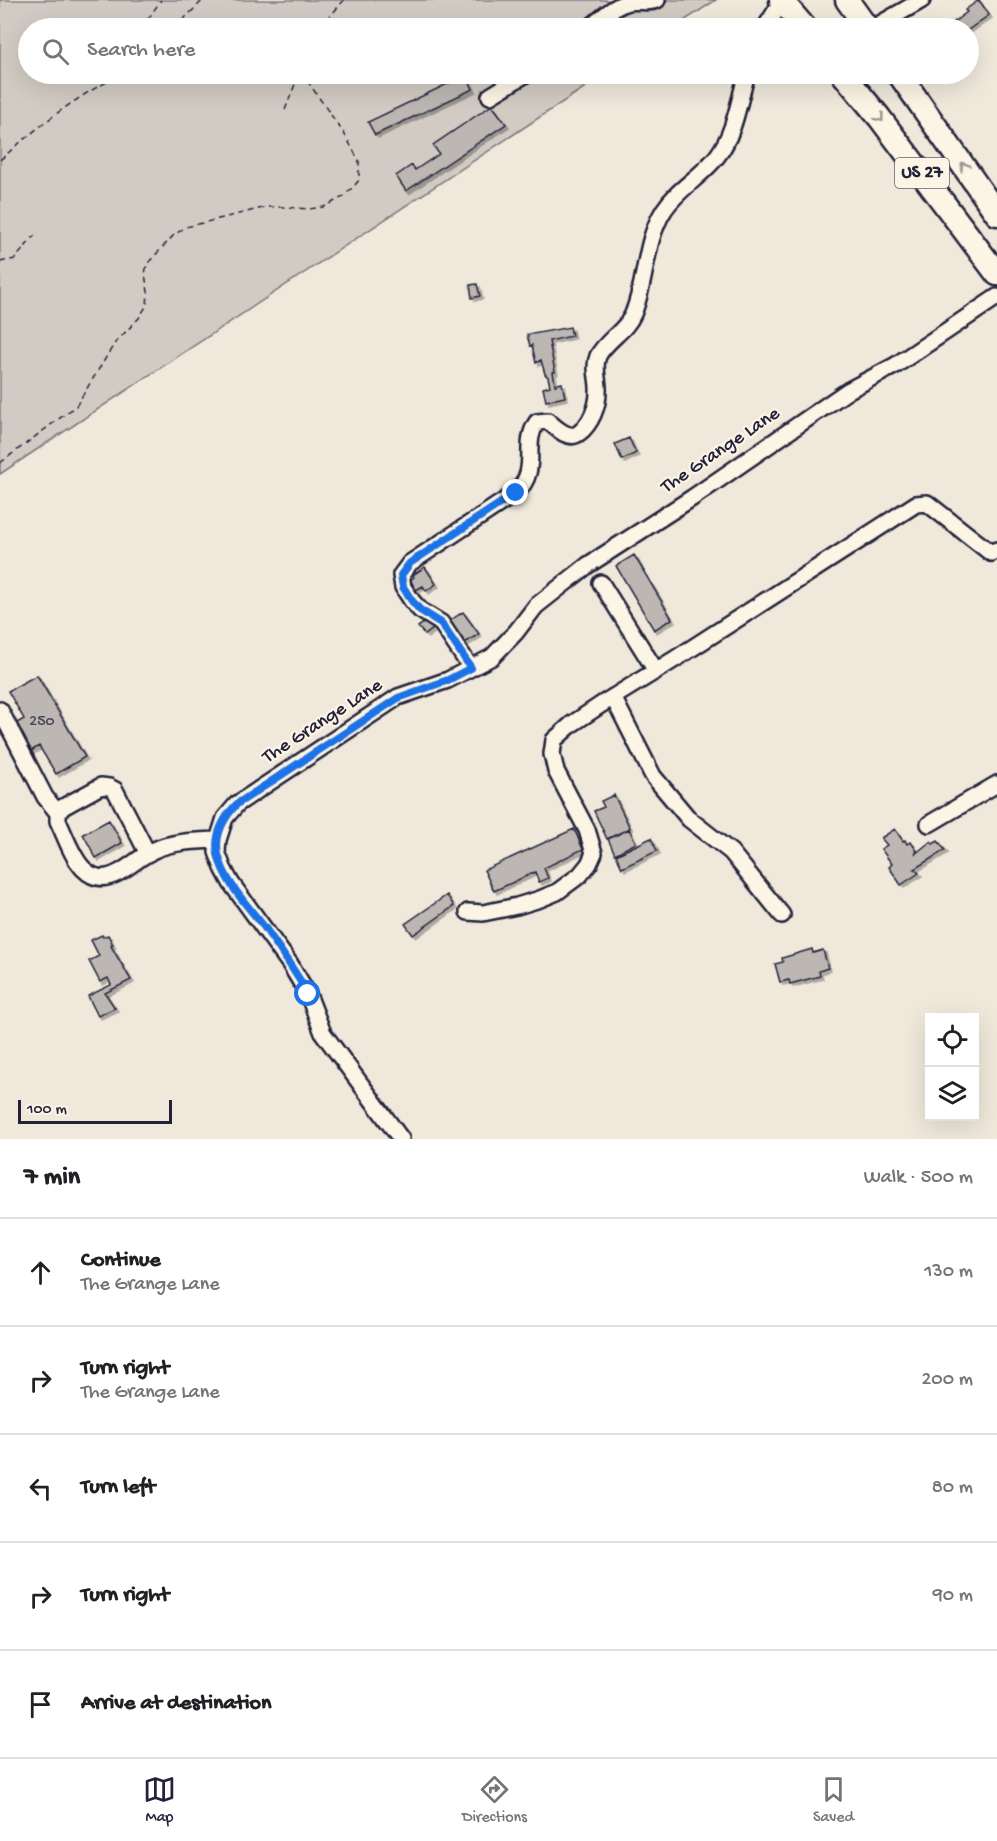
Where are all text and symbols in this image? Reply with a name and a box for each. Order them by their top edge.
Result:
search box [18,18,979,84]
icon: search [39,35,72,68]
text: Search here [87,38,195,64]
one-way arrow [873,112,884,123]
road number: US 27 [895,158,949,188]
one-way arrow [960,161,971,172]
street label: The Grange Lane [656,402,785,500]
route end [502,479,528,505]
street label: The Grange Lane [258,674,388,770]
house number: 250 [29,713,55,732]
route start [294,980,320,1006]
map controls [925,1013,979,1121]
button: locate [925,1013,979,1067]
button: layers [925,1067,979,1121]
scale bar [18,1097,172,1124]
text: 100 m [27,1101,67,1120]
text: 7 min [24,1163,80,1194]
text: Walk · 500 m [864,1167,973,1190]
text: Continue [81,1248,161,1274]
icon: ahead [24,1256,57,1289]
text: 130 m [924,1261,973,1284]
text: The Grange Lane [81,1274,220,1297]
text: Turn right [81,1356,169,1382]
icon: right [24,1364,57,1397]
text: 200 m [922,1369,973,1392]
text: The Grange Lane [81,1382,220,1405]
icon: left [24,1472,57,1505]
text: Turn left [81,1475,155,1501]
text: 80 m [932,1477,973,1500]
icon: right [24,1580,57,1613]
text: Turn right [81,1583,169,1609]
text: 90 m [933,1585,973,1608]
icon: arrive [24,1688,57,1721]
text: Arrive at destination [81,1691,271,1717]
tab: Map [143,1773,176,1828]
tab: Directions [462,1773,527,1828]
tab: Saved [813,1773,854,1828]

